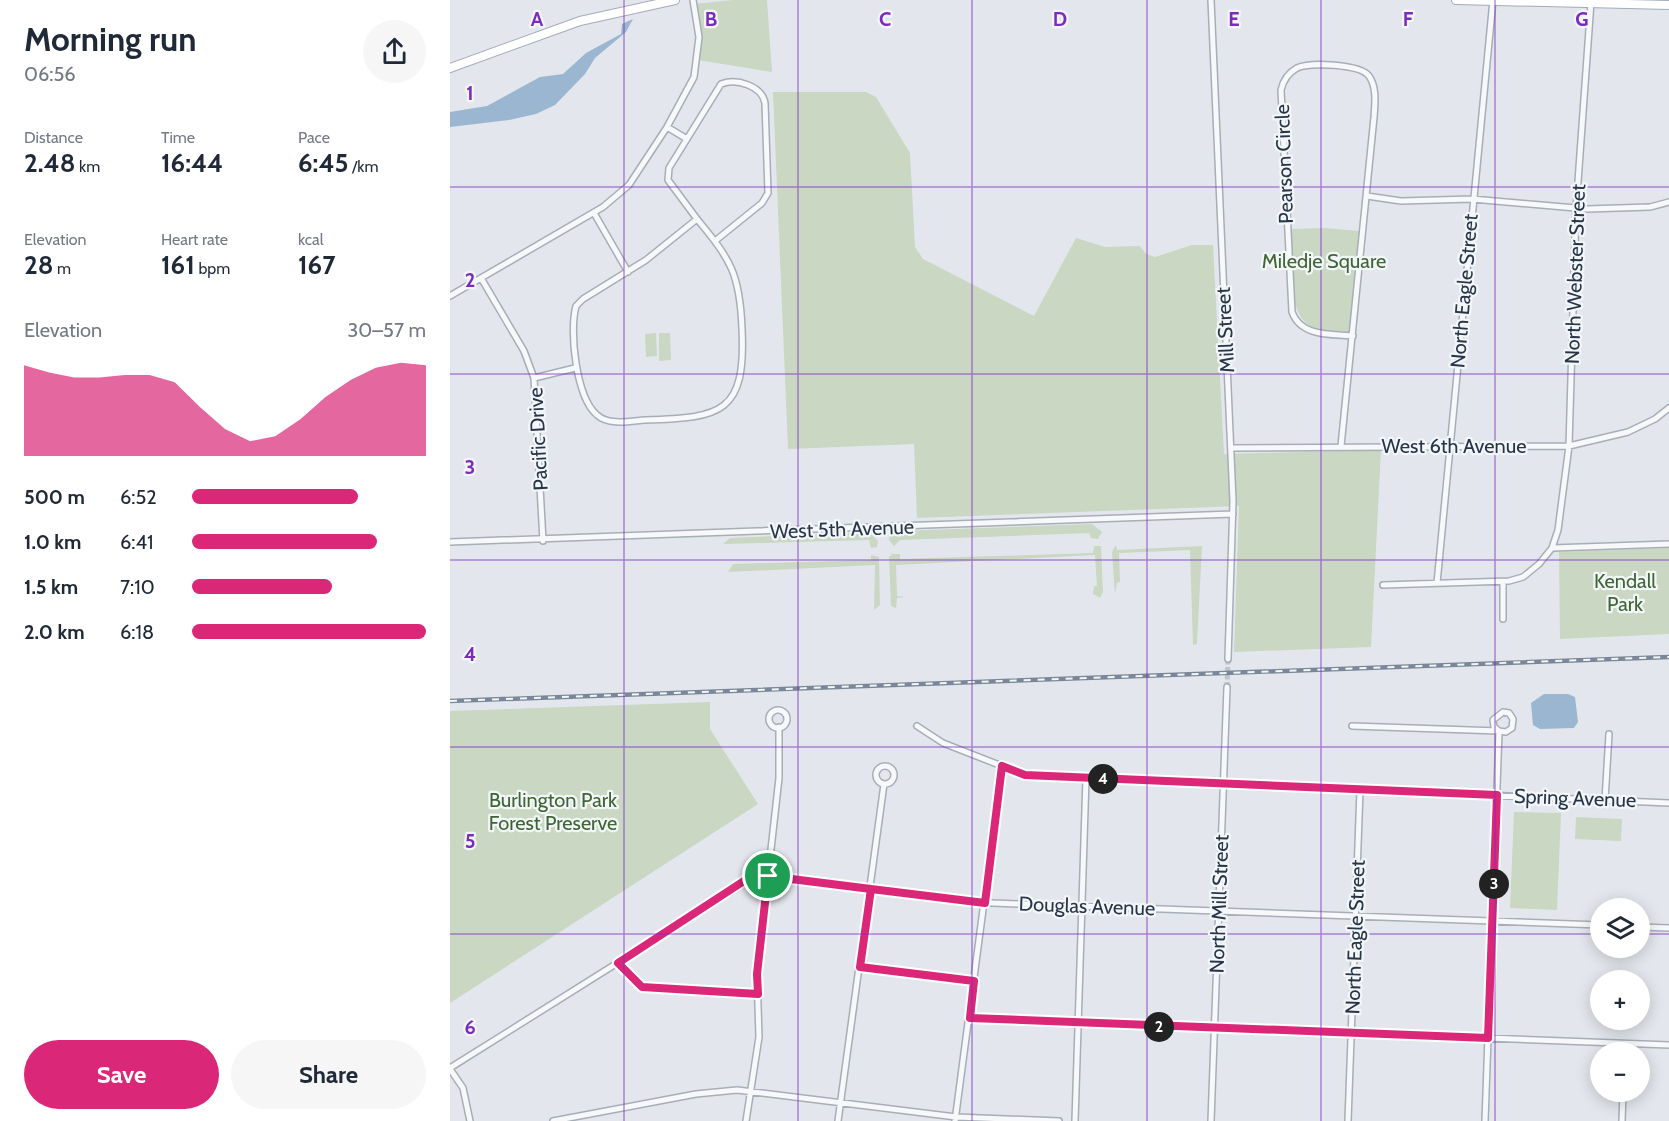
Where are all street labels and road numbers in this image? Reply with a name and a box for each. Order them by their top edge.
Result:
street label: Pearson Circle [1270,104,1298,224]
street label: North Webster Street [1560,183,1590,364]
street label: North Eagle Street [1445,213,1483,369]
street label: Mill Street [1211,286,1239,373]
street label: Pacific Drive [523,387,553,491]
street label: West 6th Avenue [1382,434,1526,458]
street label: West 5th Avenue [770,514,914,544]
street label: Spring Avenue [1513,784,1637,812]
street label: North Mill Street [1205,834,1233,974]
street label: North Eagle Street [1340,859,1370,1015]
street label: Douglas Avenue [1018,892,1156,920]

